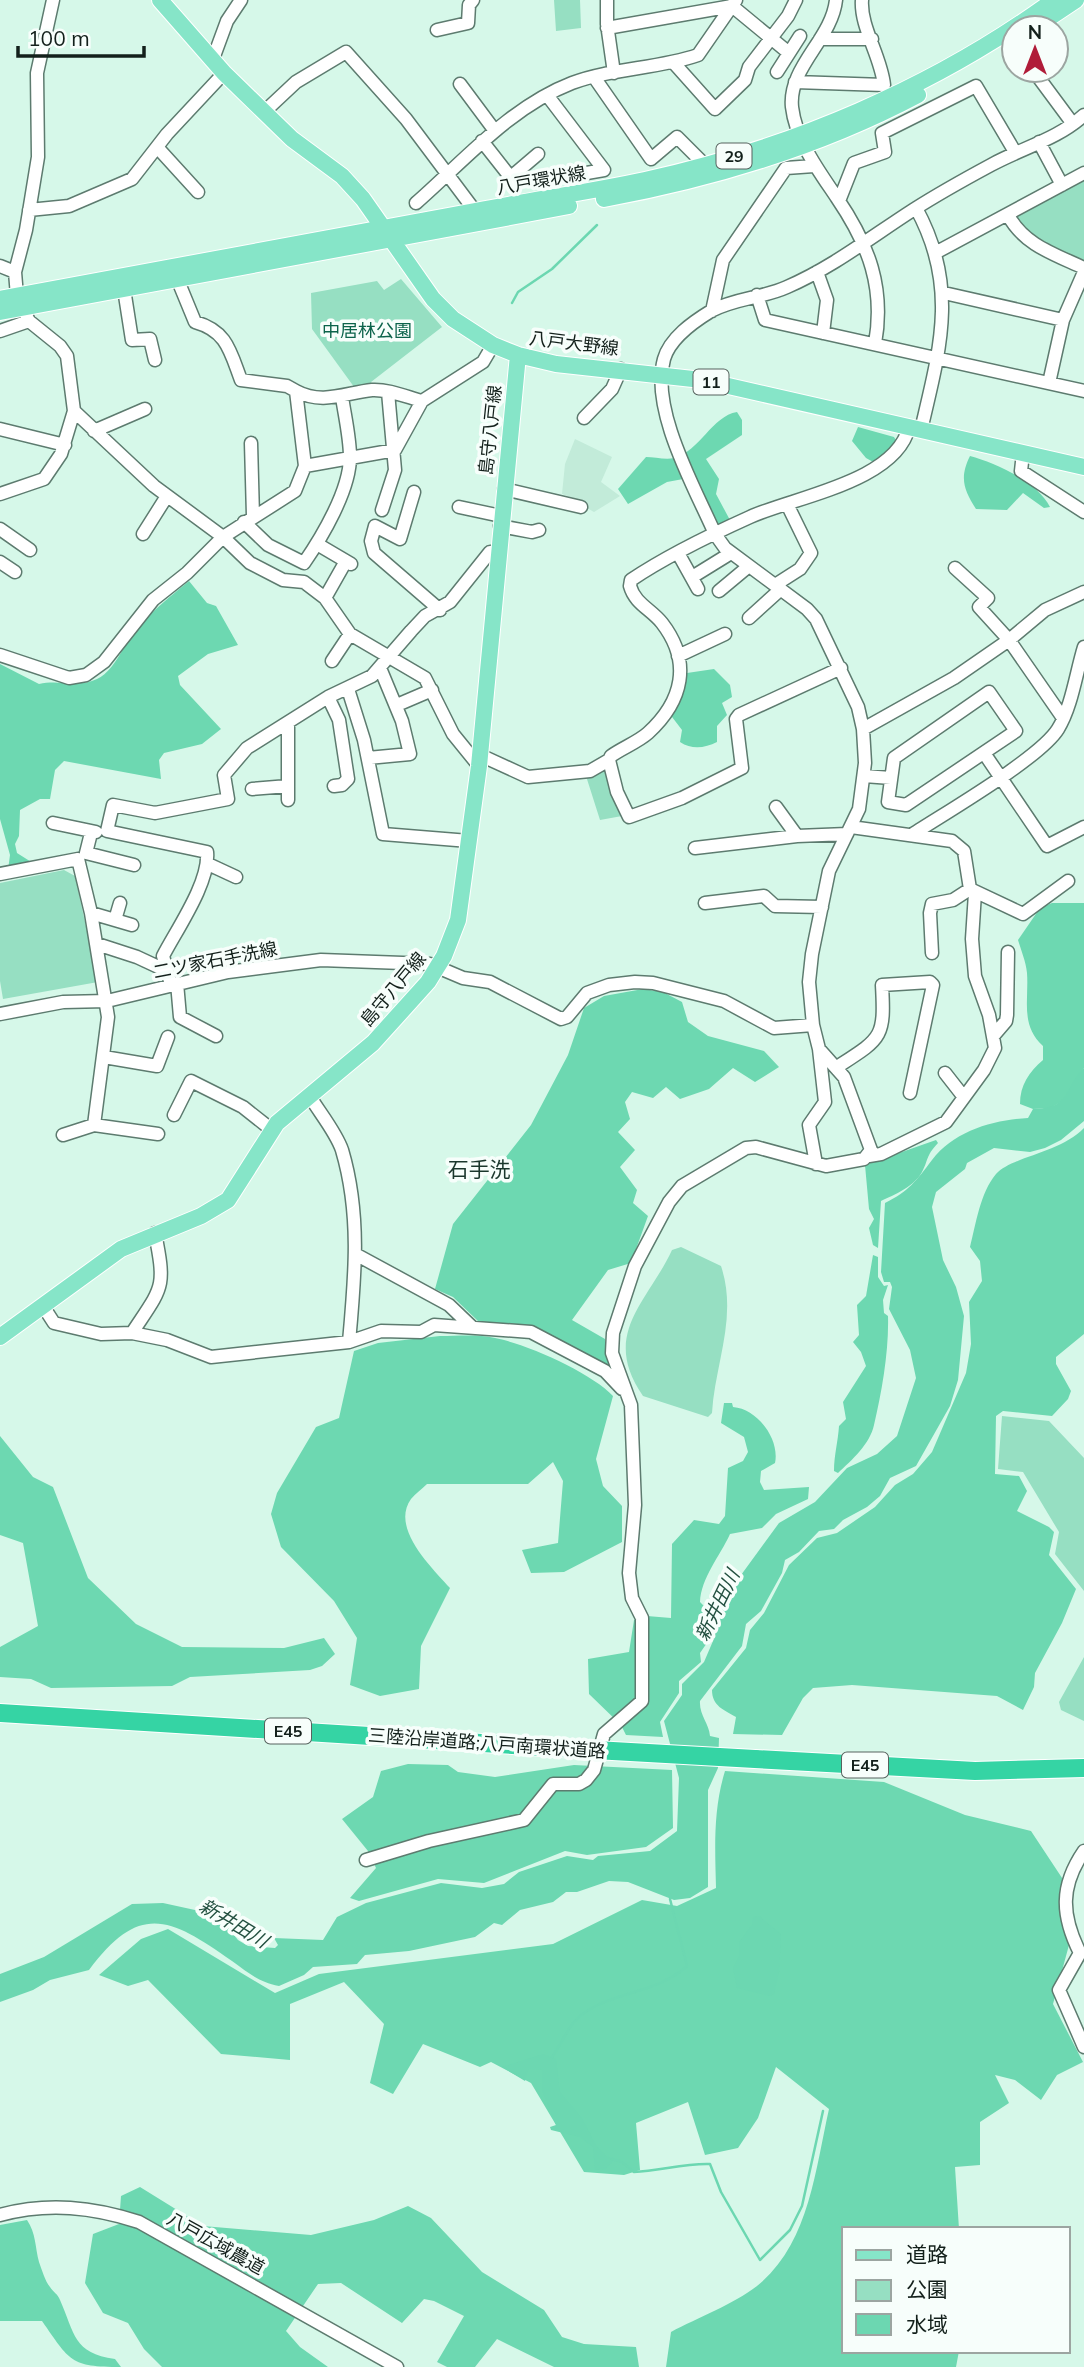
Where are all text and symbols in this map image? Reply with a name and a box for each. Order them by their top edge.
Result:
scale bar [18,14,144,58]
north arrow [1000,14,1070,84]
text: N [1028,20,1042,44]
text: 100 m [28,25,90,51]
road number: 29 [716,144,752,168]
street label: 八戸環状線 [495,161,587,199]
park label: 中居林公園 [322,319,412,342]
street label: 八戸大野線 [528,326,620,360]
road number: 11 [694,370,728,394]
street label: 島守八戸線 [474,384,506,476]
street label: 二ツ家石手洗線 [151,937,279,983]
street label: 島守八戸線 [355,947,431,1031]
district label: 石手洗 [448,1156,511,1182]
water label: 新井田川 [690,1564,745,1644]
road number: E45 [265,1718,311,1744]
street label: 三陸沿岸道路;八戸南環状道路 [367,1723,607,1763]
road number: E45 [842,1752,888,1778]
water label: 新井田川 [195,1893,274,1954]
street label: 八戸広域農道 [163,2207,269,2279]
legend [842,2227,1070,2353]
text: 道路 [906,2241,948,2267]
text: 公園 [906,2276,948,2302]
text: 水域 [906,2311,948,2337]

